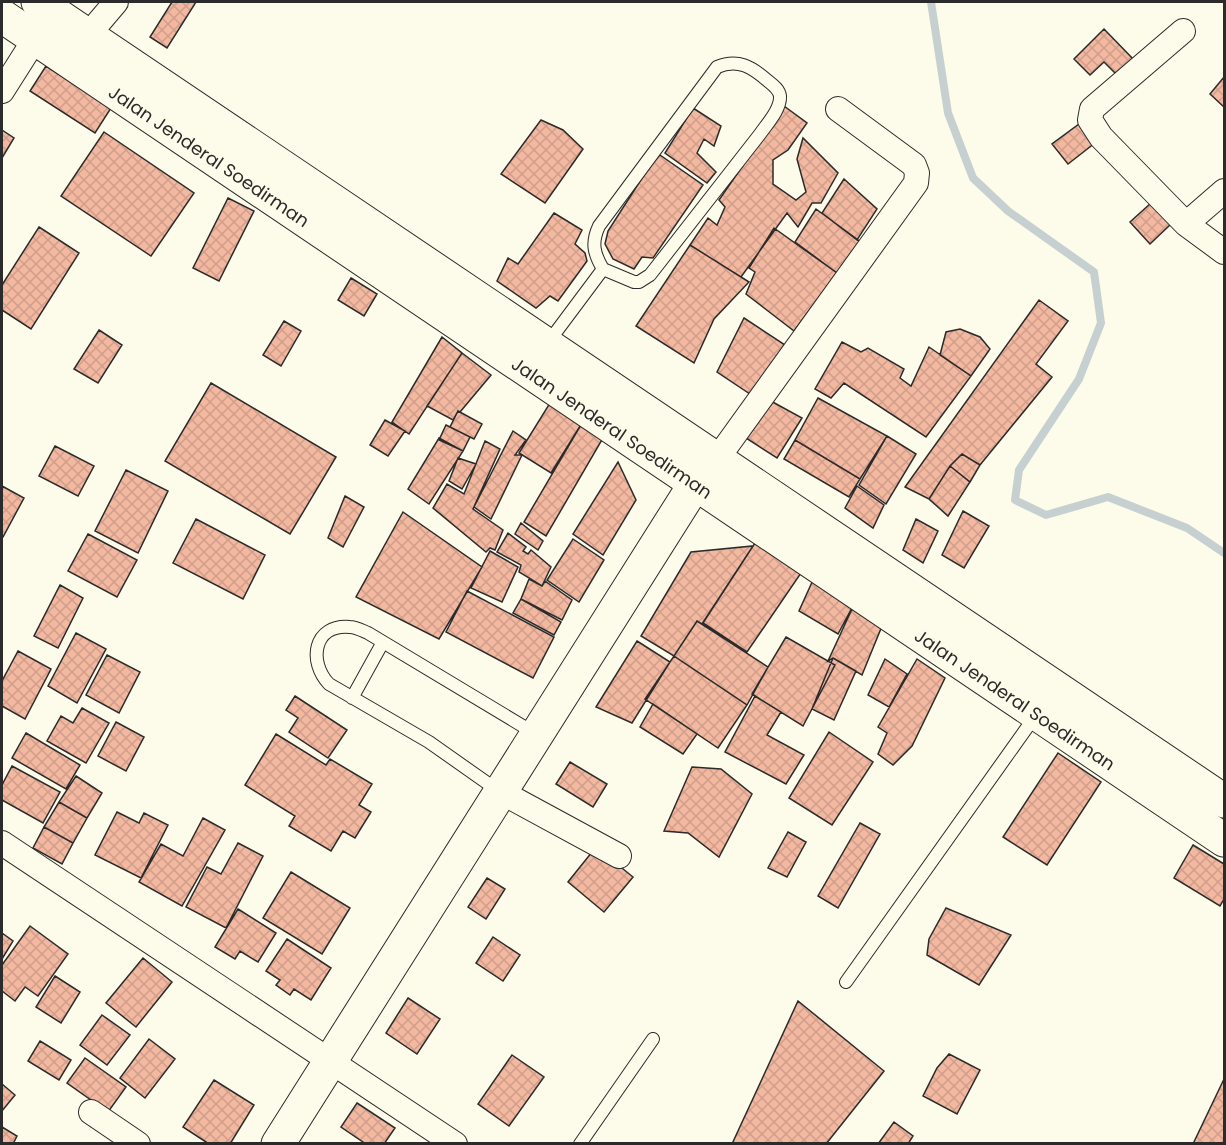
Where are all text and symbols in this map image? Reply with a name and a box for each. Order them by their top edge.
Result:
street label: Jalan Jenderal Soedirman [104,79,315,232]
street label: Jalan Jenderal Soedirman [507,351,718,504]
street label: Jalan Jenderal Soedirman [910,623,1121,776]

